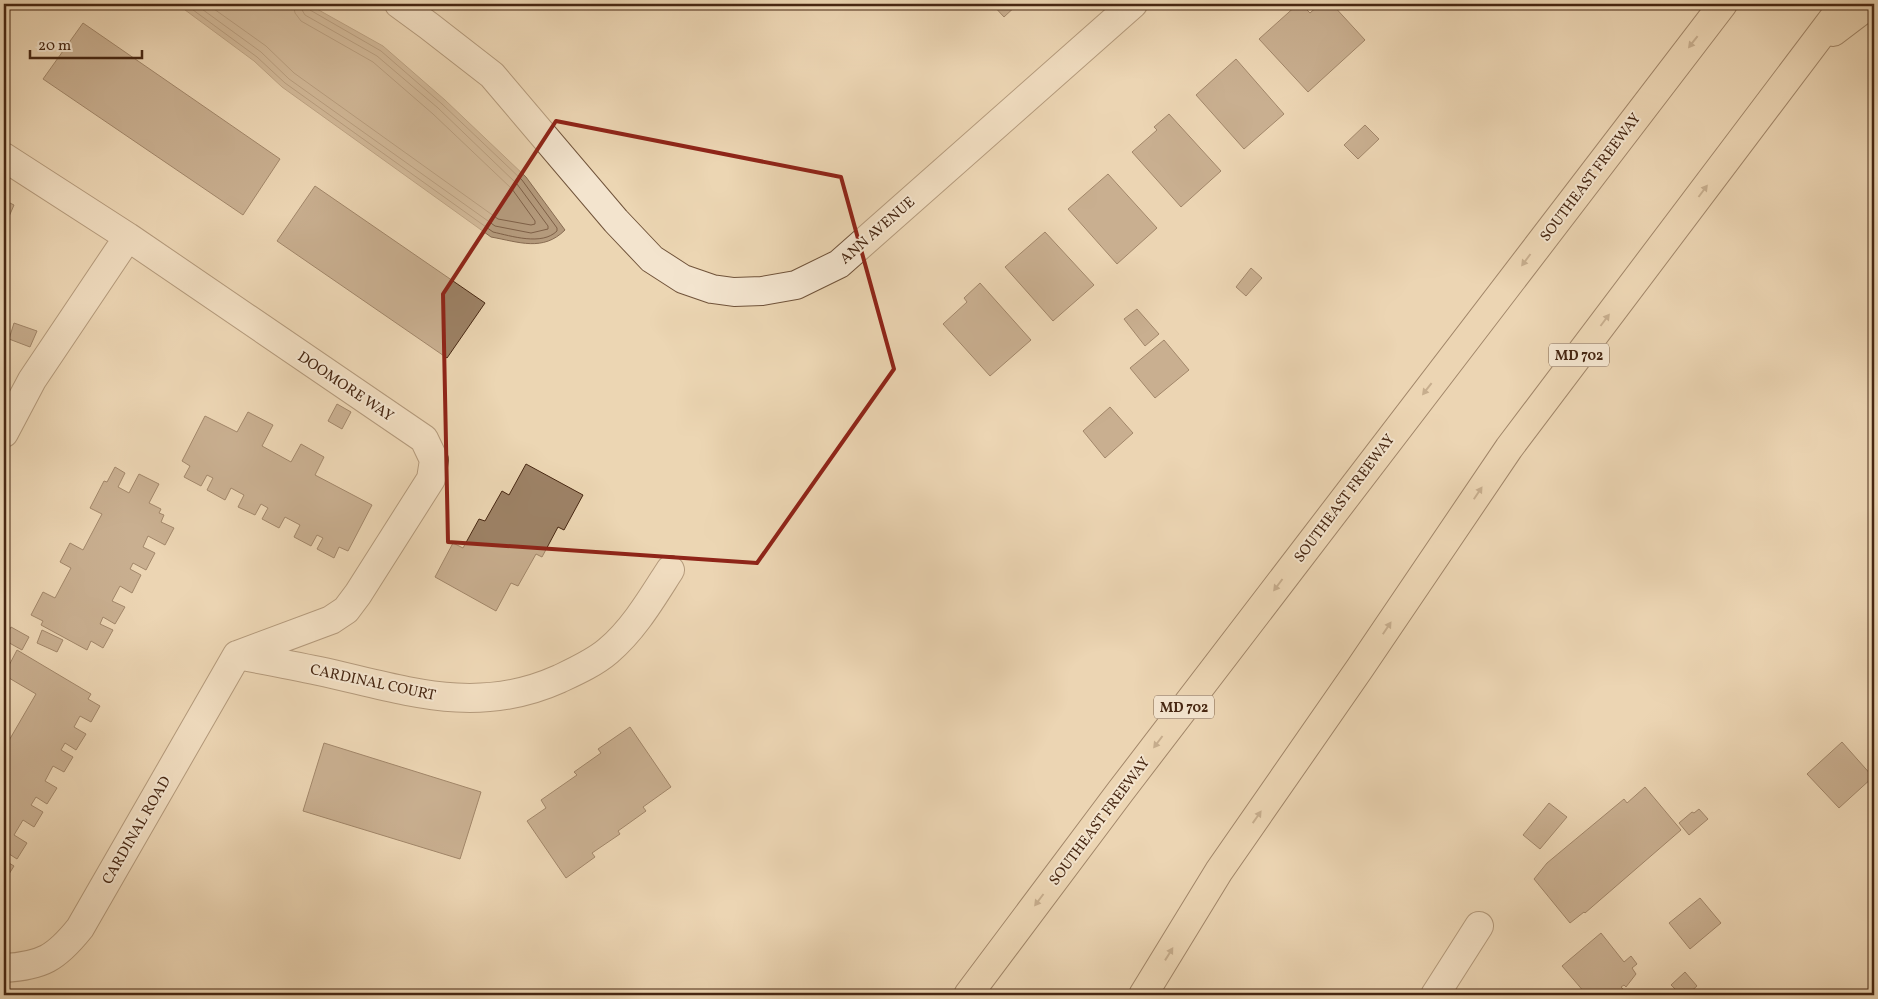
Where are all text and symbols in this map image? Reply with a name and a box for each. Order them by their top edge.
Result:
scale bar [30,28,142,60]
one-way arrow [1688,35,1699,48]
text: 20 m [38,36,71,57]
street label: SOUTHEAST FREEWAY [1536,109,1647,247]
one-way arrow [1698,185,1709,198]
street label: ANN AVENUE [836,192,920,270]
one-way arrow [1521,254,1531,267]
one-way arrow [1600,314,1611,327]
road number: MD 702 [1549,344,1609,366]
street label: DOOMORE WAY [293,347,398,428]
one-way arrow [1422,382,1432,396]
street label: SOUTHEAST FREEWAY [1290,430,1401,568]
one-way arrow [1473,487,1483,500]
one-way arrow [1272,578,1283,591]
one-way arrow [1382,621,1392,635]
street label: CARDINAL COURT [308,660,438,707]
road number: MD 702 [1154,696,1214,719]
one-way arrow [1153,735,1163,749]
street label: SOUTHEAST FREEWAY [1045,753,1156,891]
street label: CARDINAL ROAD [98,773,177,889]
one-way arrow [1252,810,1262,824]
one-way arrow [1034,893,1044,907]
one-way arrow [1164,947,1173,960]

